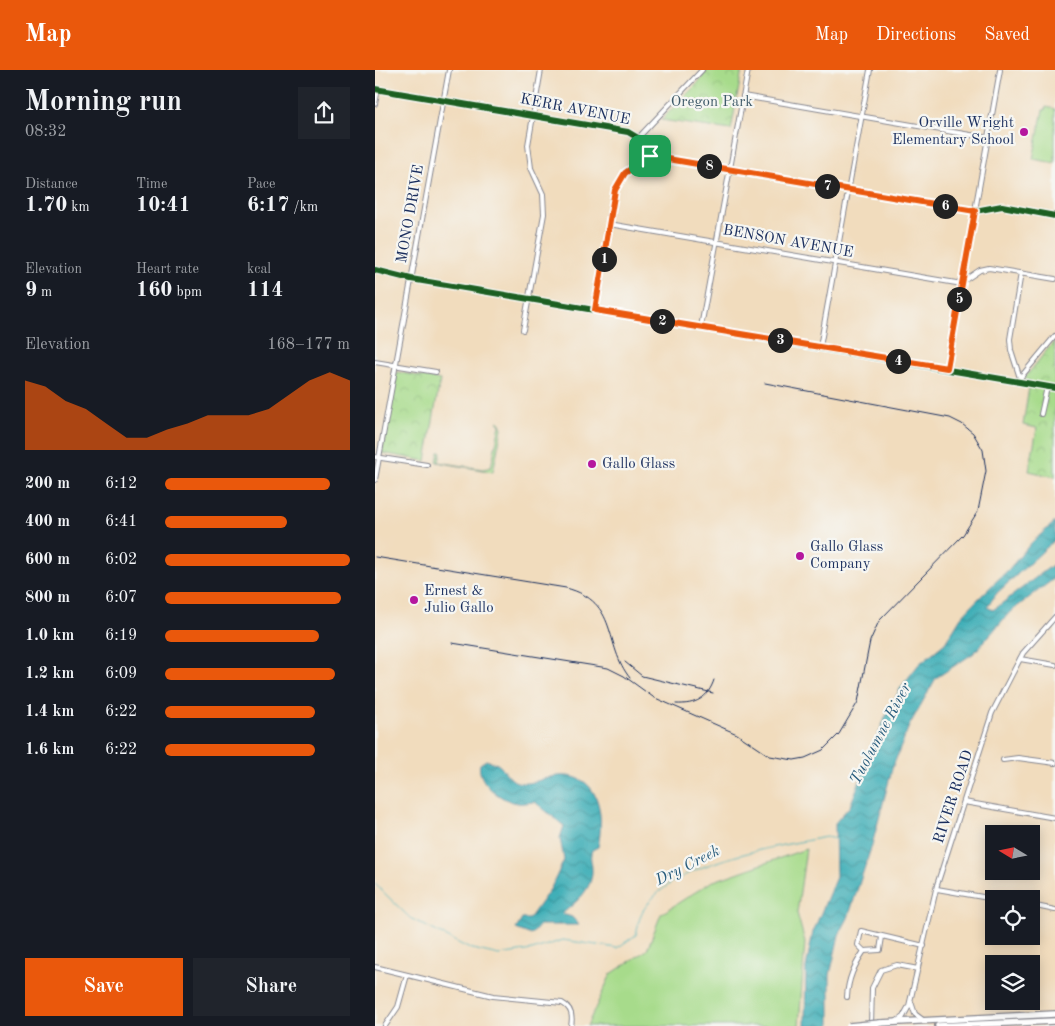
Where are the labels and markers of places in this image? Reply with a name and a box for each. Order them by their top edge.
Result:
place label: Orville Wright Elementary School [892,116,1014,148]
marker: Orville Wright Elementary School [1018,126,1030,138]
pin [629,135,671,177]
pin: 8 [697,154,721,178]
pin: 7 [815,174,839,198]
pin: 6 [933,194,957,218]
pin: 1 [591,246,617,272]
pin: 5 [947,286,971,312]
pin: 2 [649,308,675,334]
pin: 3 [767,328,793,352]
pin: 4 [885,348,911,374]
place label: Gallo Glass [602,457,675,472]
marker: Gallo Glass [586,458,598,470]
place label: Gallo Glass Company [810,540,883,572]
marker: Gallo Glass Company [794,550,806,562]
place label: Ernest & Julio Gallo [424,584,494,616]
marker: Ernest & Julio Gallo [408,594,420,606]

